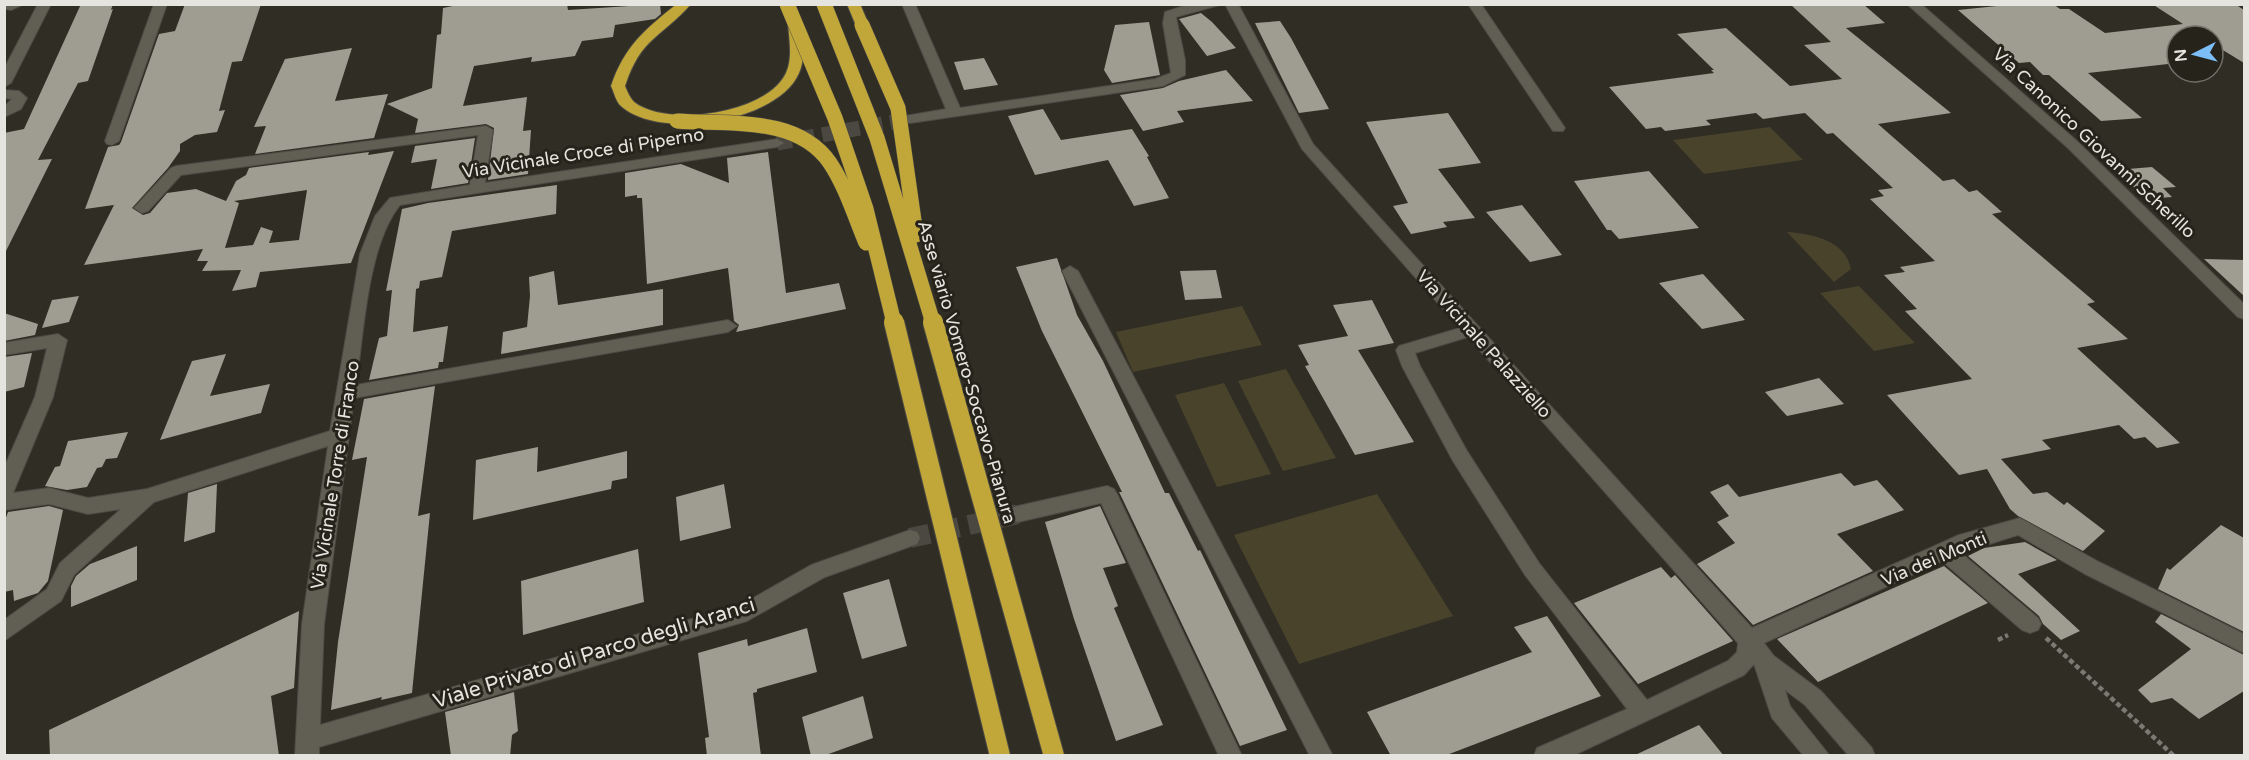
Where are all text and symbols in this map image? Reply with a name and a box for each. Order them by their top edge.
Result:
north arrow [2165,24,2225,84]
street label: Via Canonico Giovanni Scherillo [1988,43,2200,243]
text: N [2170,48,2192,63]
street label: Via Vicinale Croce di Piperno [461,123,706,183]
street label: Asse viario Vomero-Soccavo-Pianura [913,218,1021,526]
street label: Via Vicinale Palazziello [1412,265,1556,423]
street label: Via Vicinale Torre di Franco [306,359,364,591]
street label: Via dei Monti [1878,527,1990,591]
street label: Viale Privato di Parco degli Aranci [430,592,758,714]

